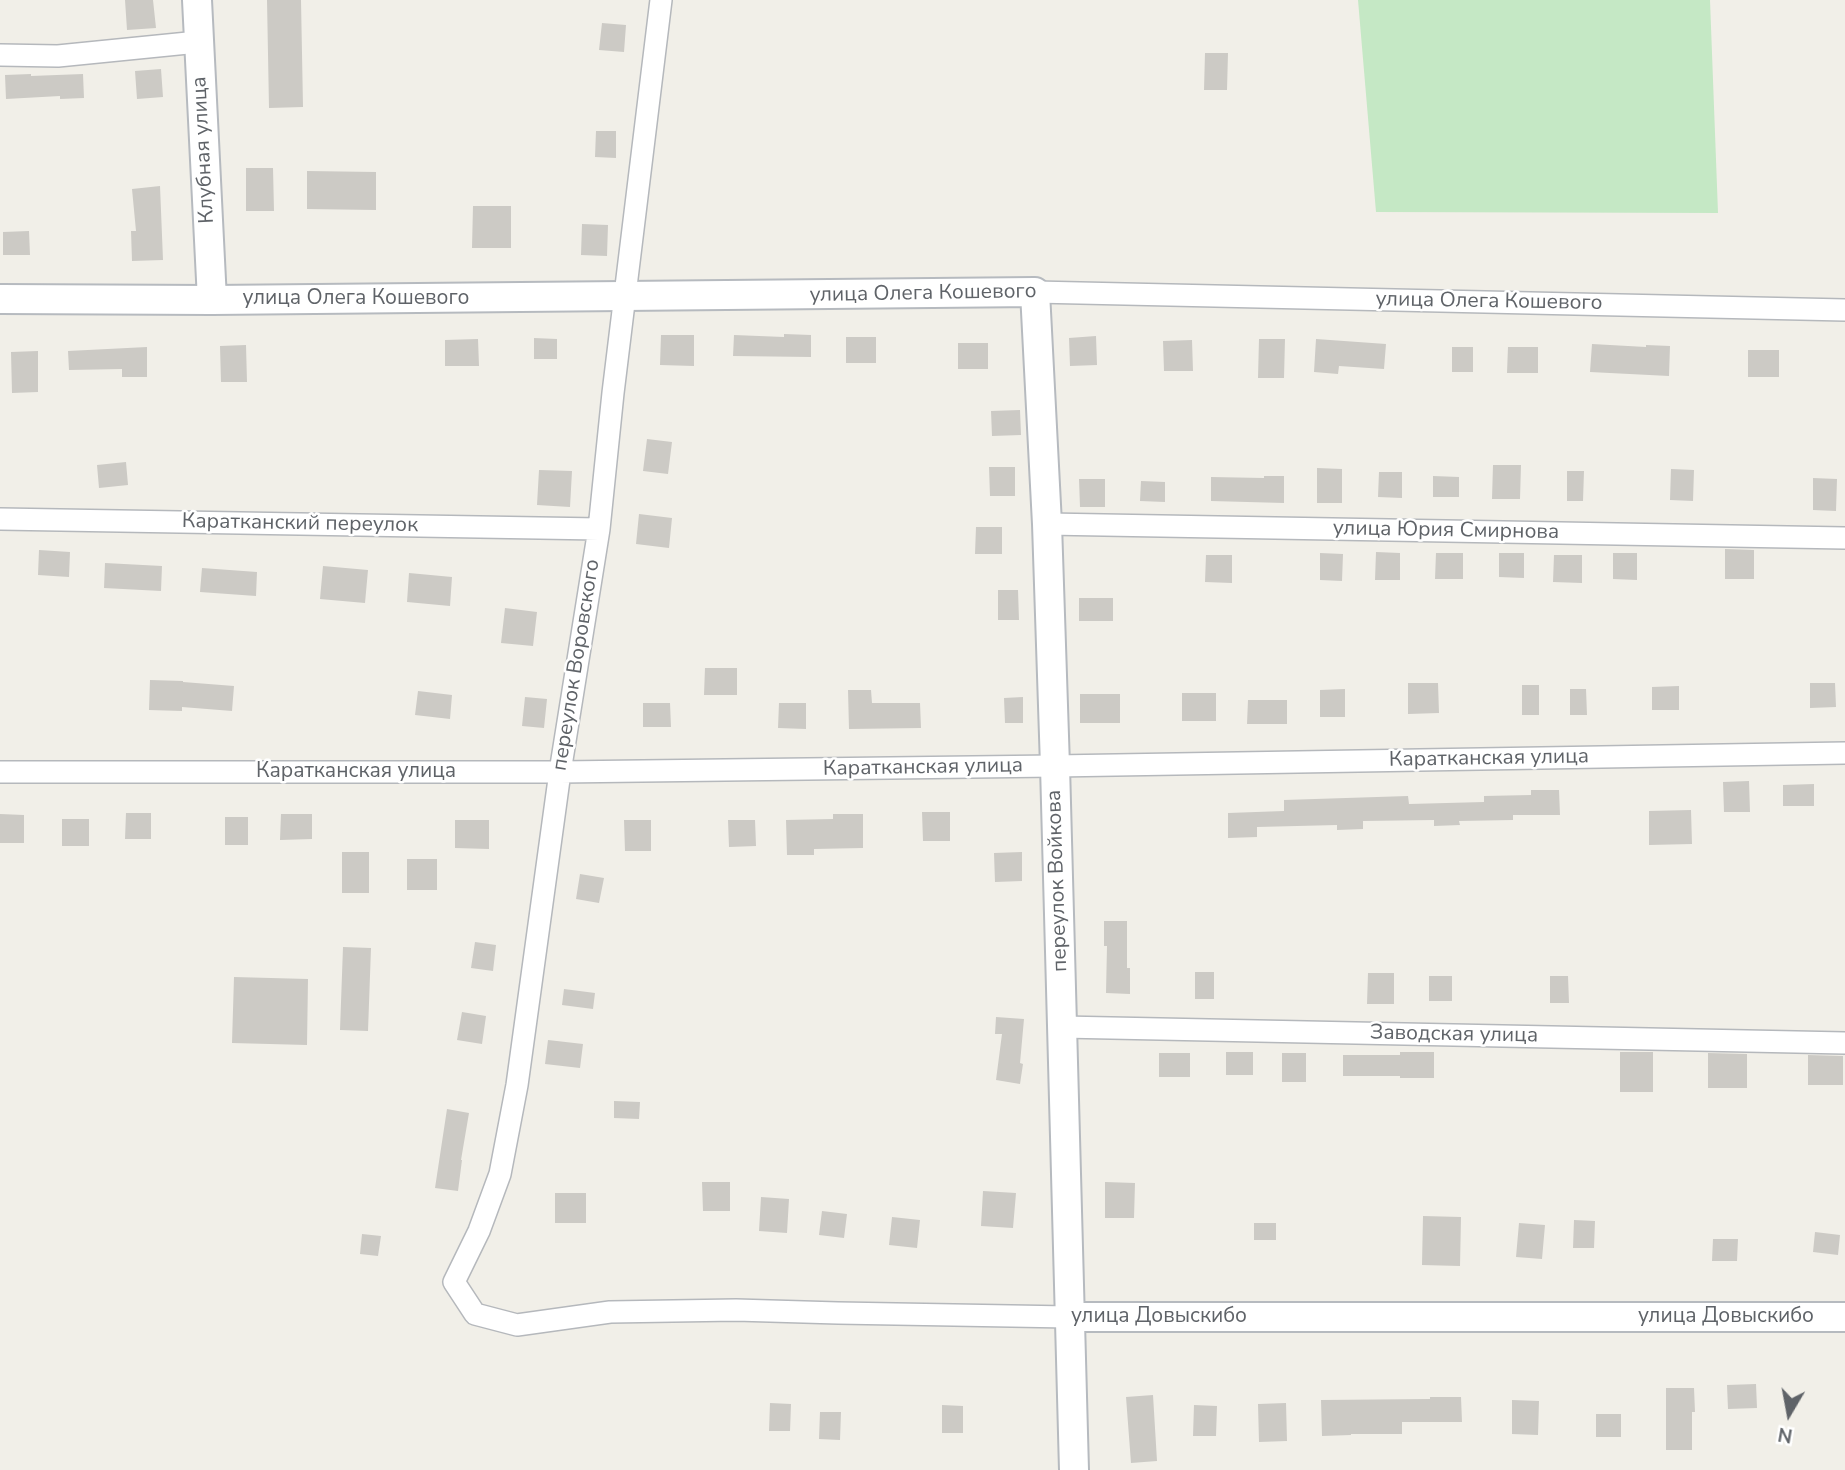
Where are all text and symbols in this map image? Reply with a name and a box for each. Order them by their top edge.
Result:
street label: Клубная улица [188,76,220,224]
street label: улица Олега Кошевого [809,279,1037,309]
street label: улица Олега Кошевого [243,286,469,312]
street label: улица Олега Кошевого [1375,287,1603,317]
street label: Каратканский переулок [182,509,418,539]
street label: улица Юрия Смирнова [1333,516,1559,546]
street label: переулок Воровского [548,557,606,773]
street label: Каратканская улица [1389,745,1589,773]
street label: Каратканская улица [823,754,1023,782]
street label: Каратканская улица [256,759,456,785]
street label: переулок Войкова [1042,790,1074,972]
street label: Заводская улица [1370,1021,1538,1049]
street label: улица Довыскибо [1071,1304,1247,1330]
street label: улица Довыскибо [1638,1304,1814,1330]
north arrow [1754,1379,1824,1449]
text: N [1776,1421,1795,1449]

